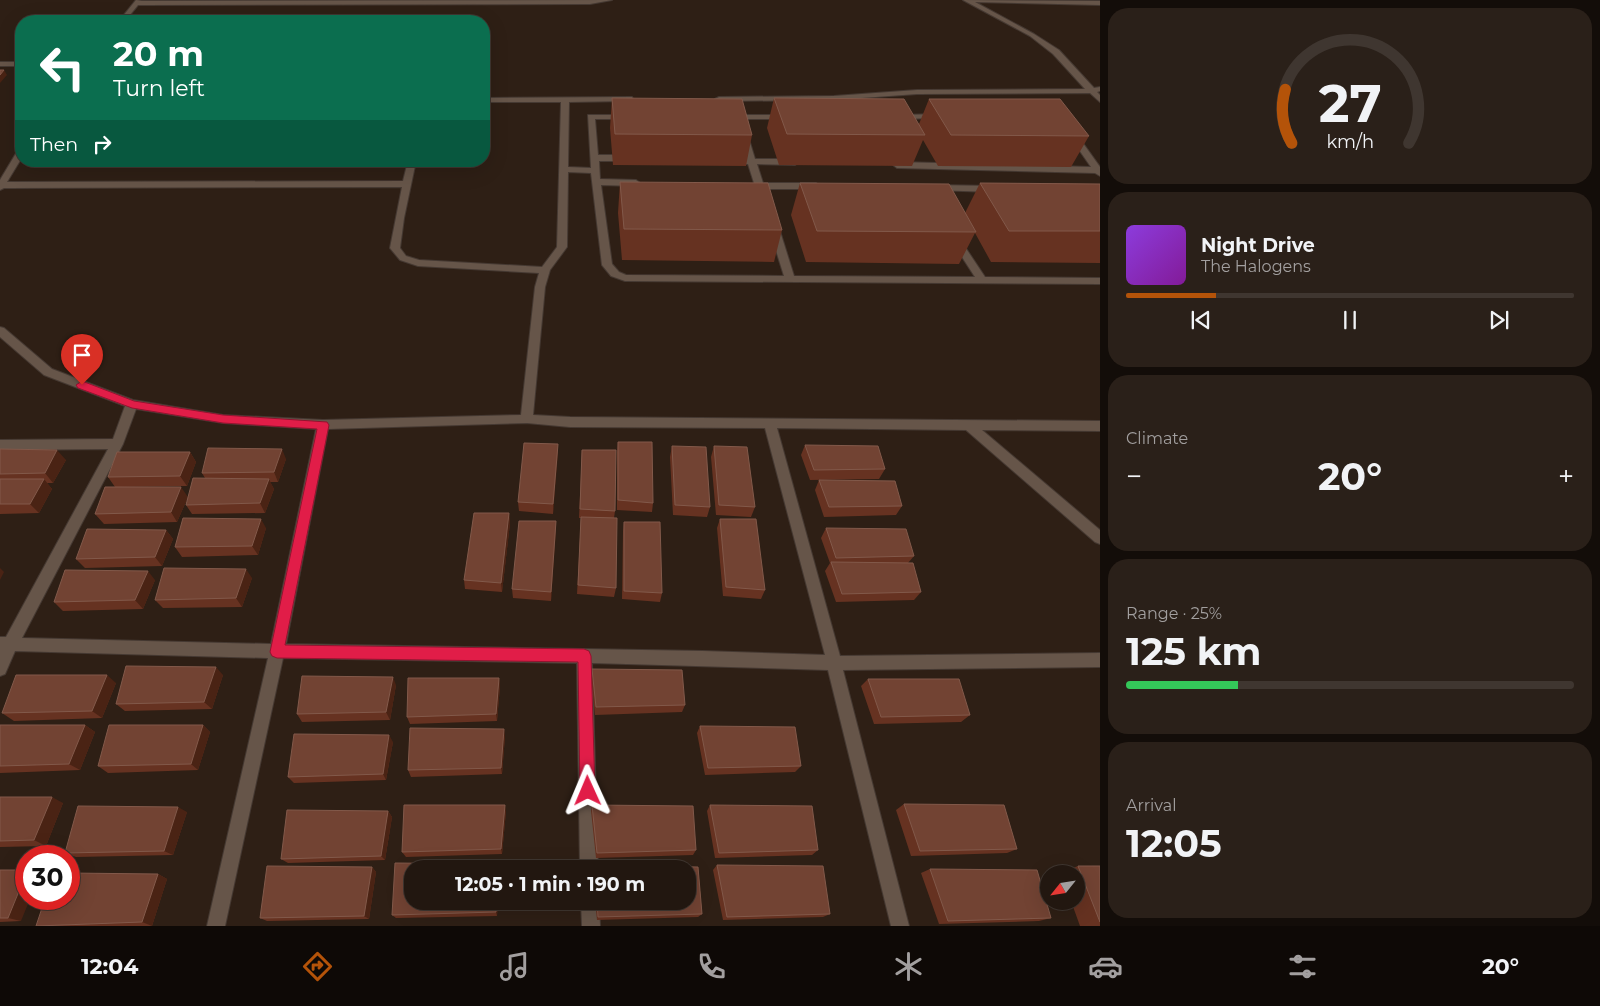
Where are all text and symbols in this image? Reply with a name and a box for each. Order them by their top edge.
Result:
text: 20 m [113,32,204,75]
icon: left [30,35,95,100]
text: 27 [1319,72,1381,135]
text: Turn left [113,75,205,102]
icon: right [88,130,116,158]
text: km/h [1326,131,1374,152]
text: Then [30,133,78,156]
text: Night Drive [1201,234,1315,257]
text: The Halogens [1201,257,1311,276]
icon: previous [1187,306,1215,334]
icon: pause [1336,306,1364,334]
icon: next [1485,306,1513,334]
pin [61,334,103,385]
icon: arrive [68,341,96,369]
text: Climate [1126,429,1188,448]
text: 20° [1318,453,1382,500]
text: − [1126,459,1142,493]
text: + [1558,459,1574,493]
text: Range · 25% [1126,604,1222,623]
text: 125 km [1126,628,1261,675]
position arrow [561,764,613,816]
text: Arrival [1126,796,1176,815]
text: 12:05 [1126,820,1222,867]
speed limit sign: 30 [15,845,80,910]
north arrow [1040,865,1085,910]
map controls [1040,865,1085,910]
text: 12:05 · 1 min · 190 m [455,873,645,896]
icon: directions [300,949,335,984]
icon: music [497,949,532,984]
icon: phone [694,949,729,984]
icon: climate [891,949,926,984]
icon: car [1088,949,1123,984]
icon: filters [1285,949,1320,984]
text: 12:04 [81,953,138,980]
text: 20° [1482,953,1519,980]

